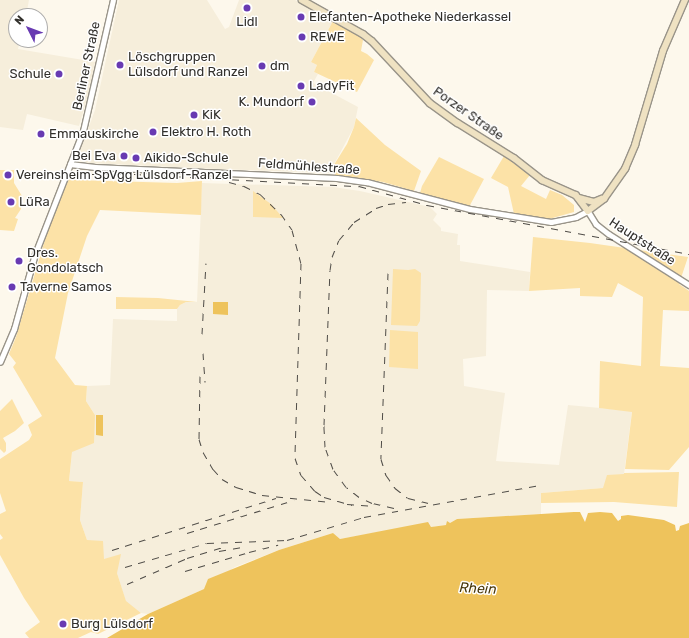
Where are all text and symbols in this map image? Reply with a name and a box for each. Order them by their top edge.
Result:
marker: Lidl [242,3,252,13]
north arrow [8,8,48,48]
place label: Elefanten-Apotheke Niederkassel [309,9,511,25]
marker: Elefanten-Apotheke Niederkassel [296,12,306,22]
text: N [12,13,27,28]
place label: Lidl [236,14,258,30]
street label: Berliner Straße [70,20,104,112]
place label: REWE [310,29,345,45]
marker: REWE [297,32,307,42]
place label: Löschgruppen Lülsdorf und Ranzel [128,50,248,81]
place label: dm [270,58,289,74]
marker: Löschgruppen Lülsdorf und Ranzel [115,60,125,70]
marker: dm [257,61,267,71]
place label: Schule [10,66,51,82]
marker: Schule [54,69,64,79]
place label: LadyFit [309,78,354,94]
marker: LadyFit [296,81,306,91]
street label: Porzer Straße [430,84,506,144]
place label: K. Mundorf [239,94,304,110]
marker: K. Mundorf [307,97,317,107]
place label: KiK [202,107,221,123]
marker: KiK [189,110,199,120]
place label: Elektro H. Roth [161,124,251,140]
place label: Emmauskirche [49,126,139,142]
marker: Elektro H. Roth [148,127,158,137]
marker: Emmauskirche [36,129,46,139]
place label: Bei Eva [72,148,116,164]
place label: Aikido-Schule [144,150,228,166]
marker: Bei Eva [119,151,129,161]
marker: Aikido-Schule [131,153,141,163]
street label: Feldmühlestraße [258,156,360,178]
place label: Vereinsheim SpVgg Lülsdorf-Ranzel [16,167,232,183]
marker: Vereinsheim SpVgg Lülsdorf-Ranzel [3,170,13,180]
place label: LüRa [19,194,50,210]
marker: LüRa [6,197,16,207]
street label: Hauptstraße [606,215,678,269]
place label: Dres. Gondolatsch [27,246,103,277]
marker: Dres. Gondolatsch [14,256,24,266]
place label: Taverne Samos [20,279,112,295]
marker: Taverne Samos [7,282,17,292]
water label: Rhein [459,580,497,598]
place label: Burg Lülsdorf [71,616,153,632]
marker: Burg Lülsdorf [58,619,68,629]

